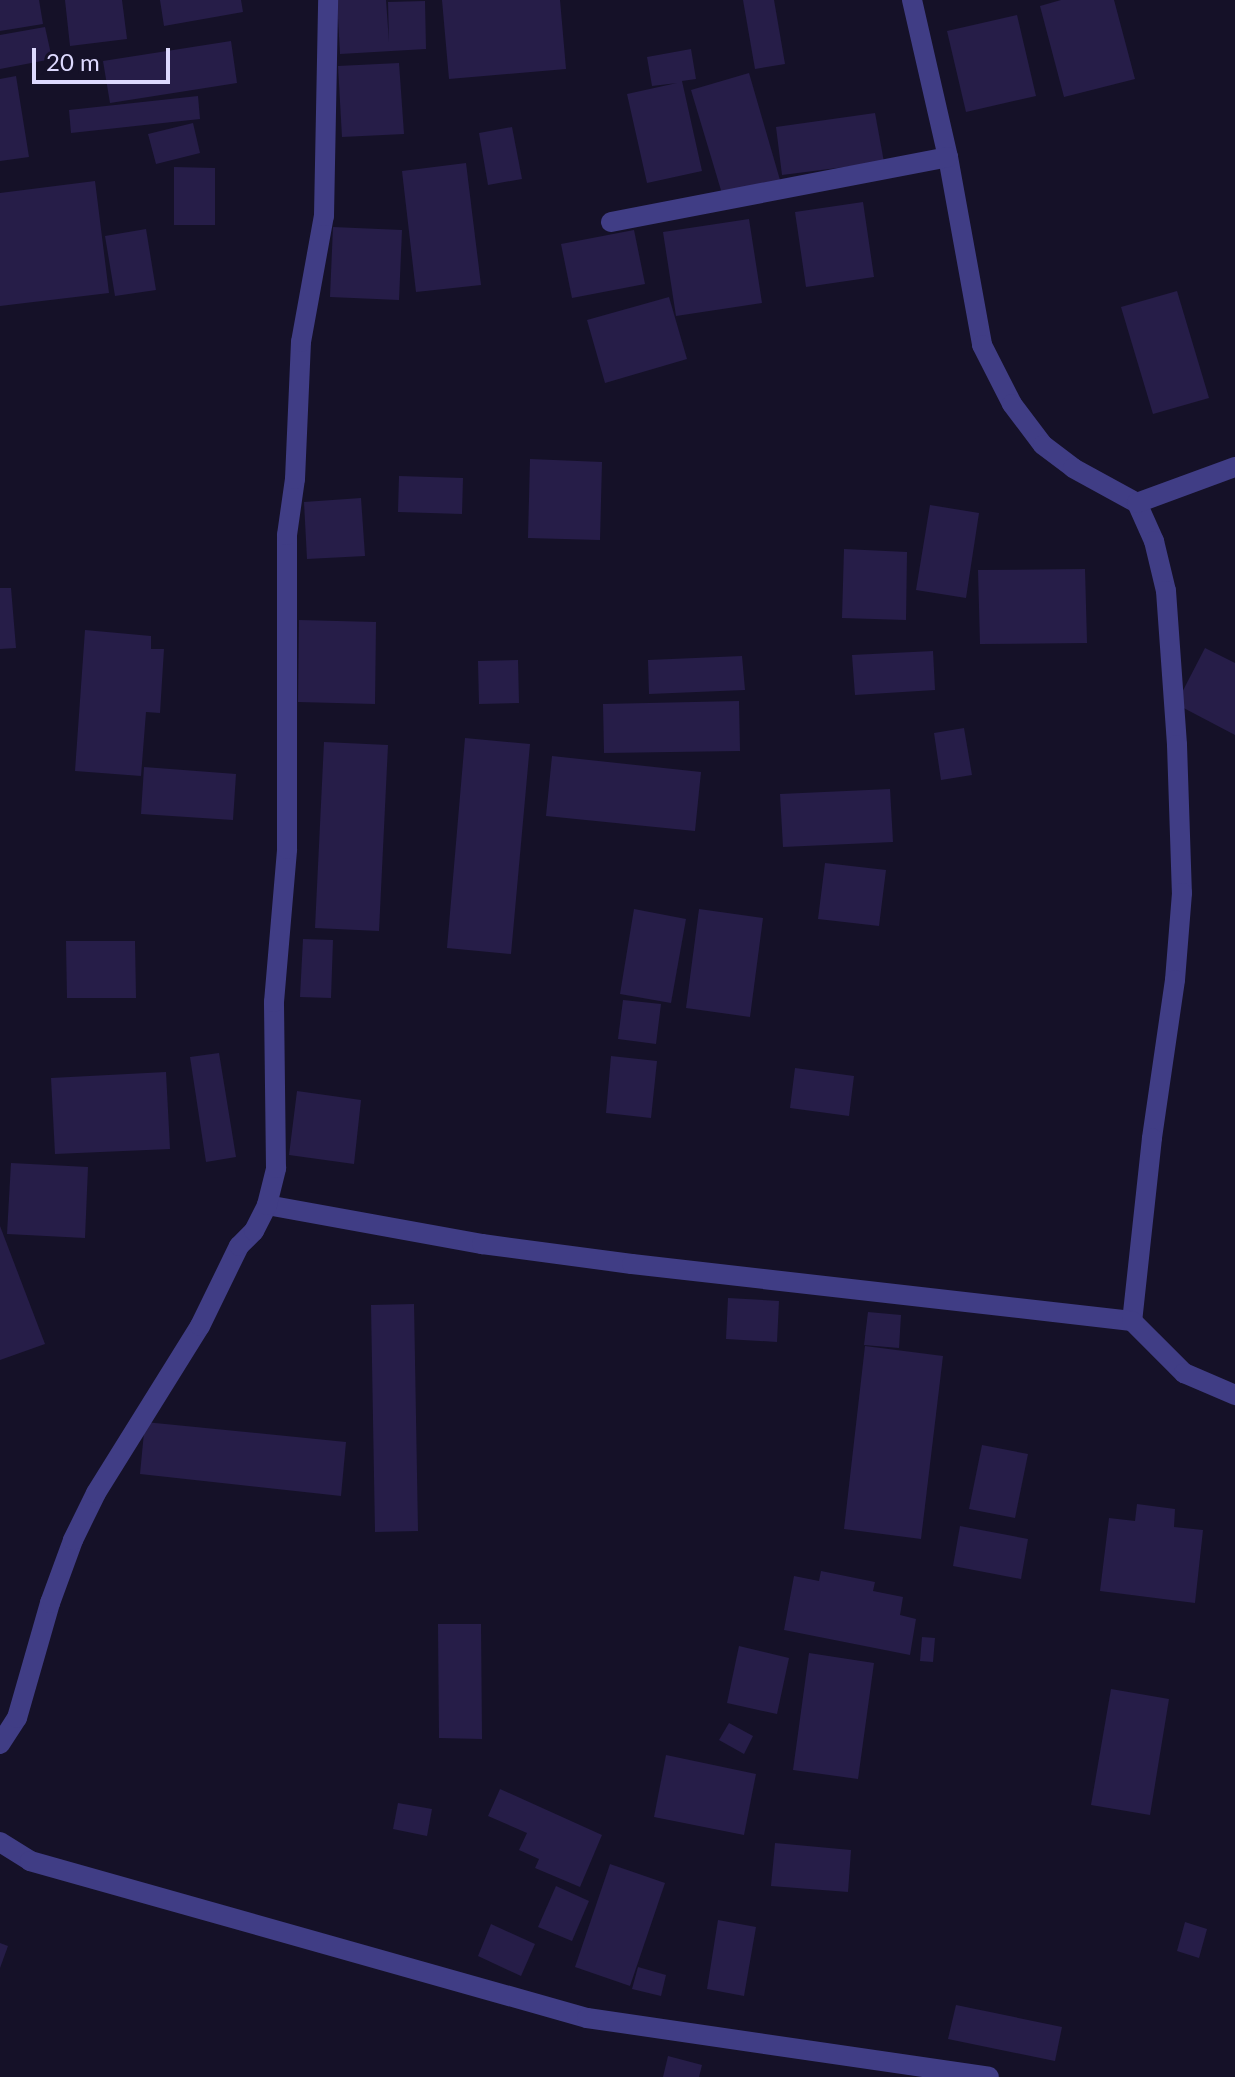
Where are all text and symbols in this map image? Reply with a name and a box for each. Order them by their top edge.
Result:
scale bar [36,32,174,82]
text: 20 m [46,47,100,76]

